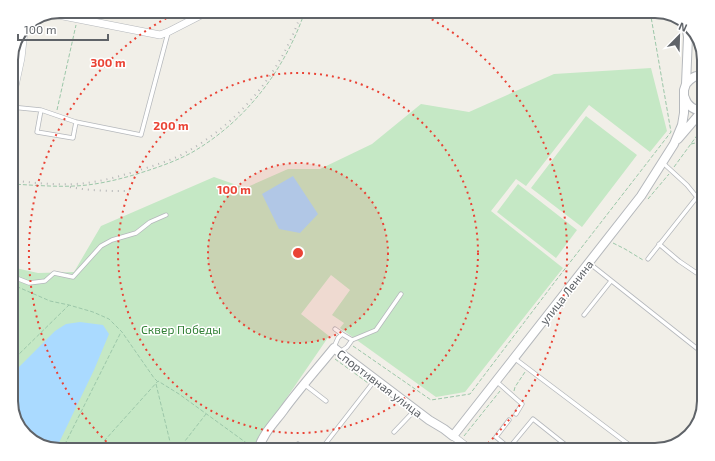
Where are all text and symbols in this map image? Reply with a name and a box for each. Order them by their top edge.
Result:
scale bar [18,16,108,42]
north arrow [659,16,699,56]
text: N [677,19,689,34]
text: 100 m [24,22,56,36]
text: 300 m [90,55,126,69]
text: 200 m [153,118,189,132]
text: 100 m [217,182,251,196]
centre of rings [291,246,305,260]
street label: улица Ленина [536,257,596,328]
park label: Сквер Победы [141,322,221,336]
street label: Спортивная улица [334,346,426,421]

